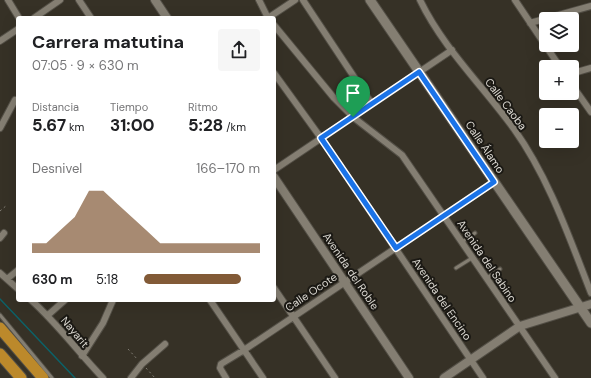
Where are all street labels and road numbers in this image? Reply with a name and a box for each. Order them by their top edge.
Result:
street label: Calle Caoba [482,75,530,133]
street label: Calle Álamo [462,118,508,176]
street label: Avenida del Sabino [454,217,520,305]
street label: Avenida del Roble [320,230,382,312]
street label: Avenida del Encino [409,255,475,343]
street label: Calle Ocote [282,270,340,314]
street label: Nayarit [58,314,92,350]

